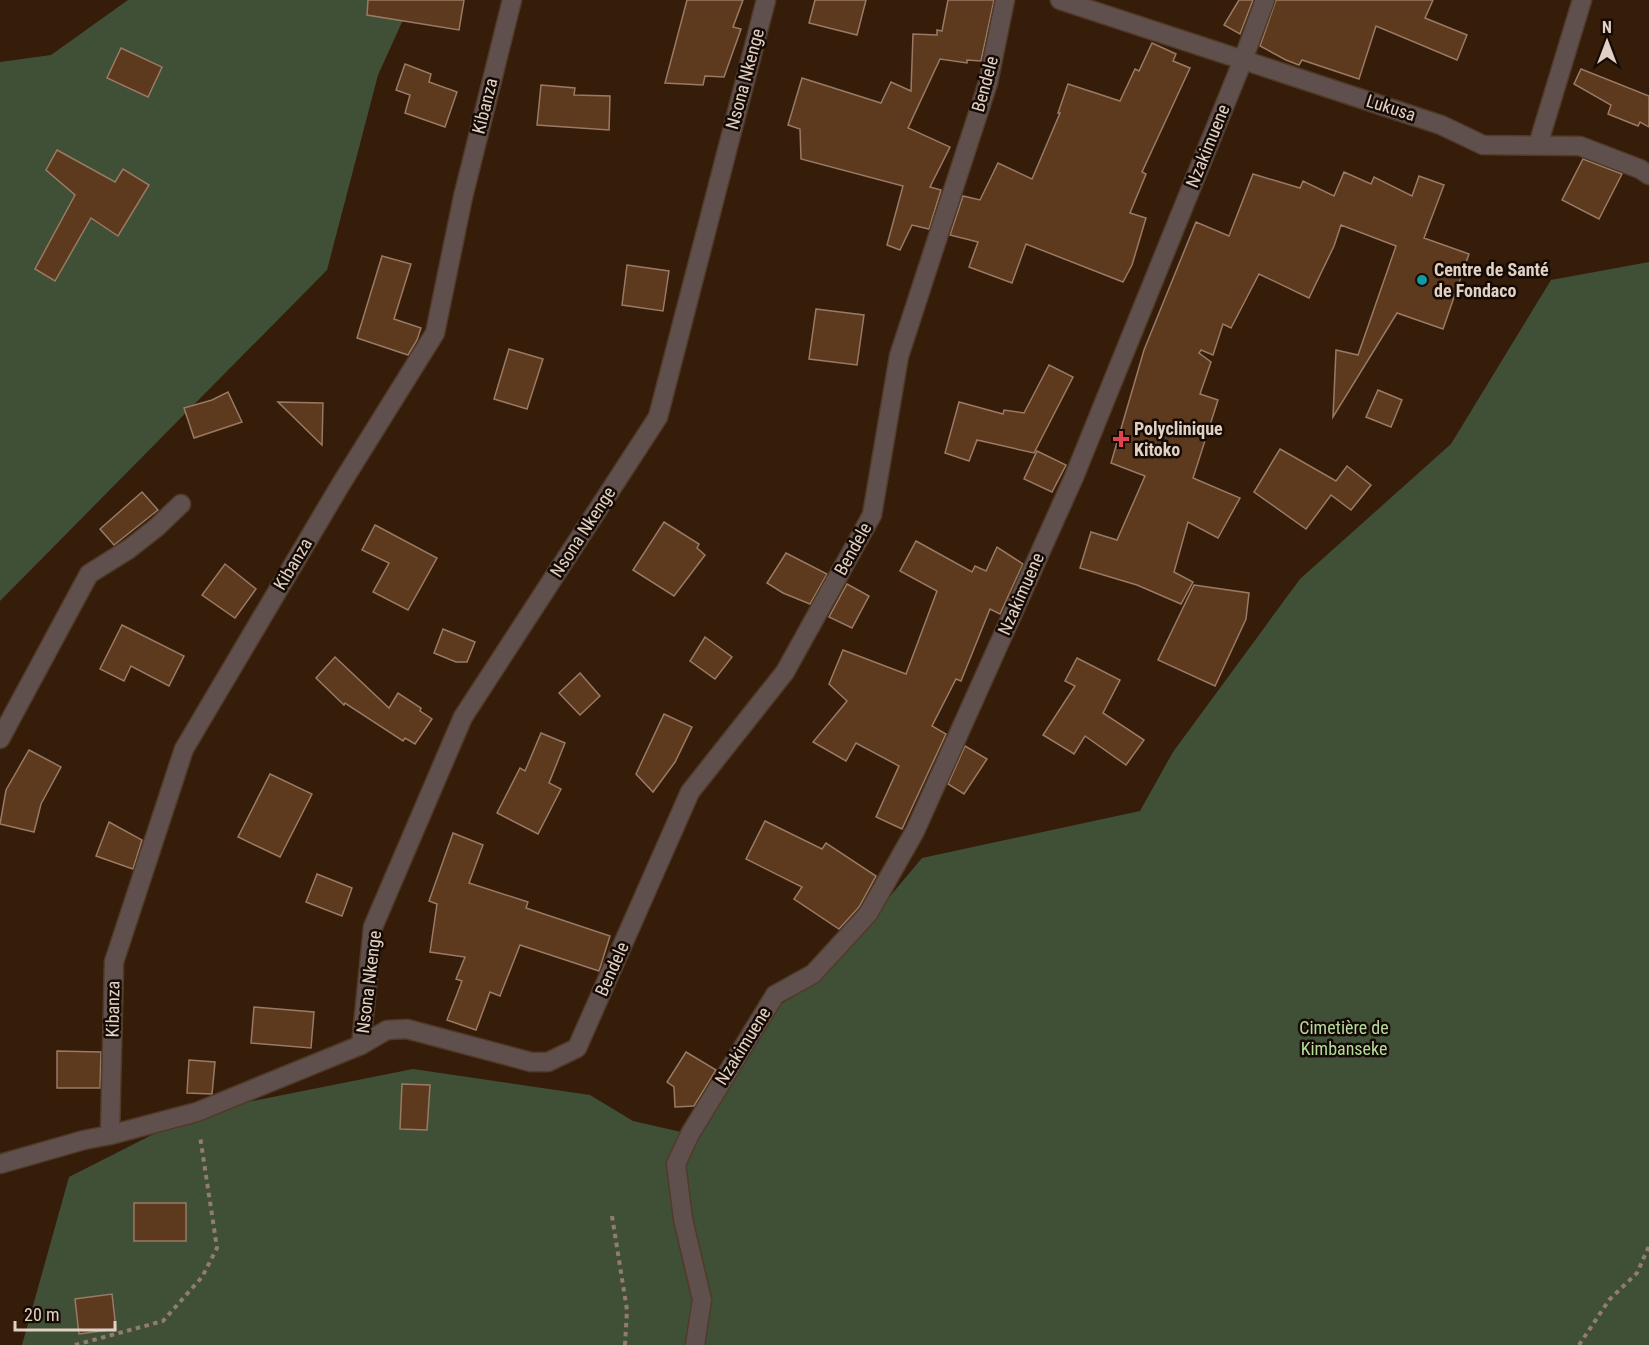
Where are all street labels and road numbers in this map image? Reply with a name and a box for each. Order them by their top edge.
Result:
street label: Nsona Nkenge [721,26,768,132]
street label: Bendele [967,54,1002,114]
street label: Kibanza [467,76,502,136]
street label: Lukusa [1364,90,1418,125]
street label: Nzakimuene [1181,101,1234,190]
street label: Nsona Nkenge [546,483,620,581]
street label: Bendele [830,519,876,579]
street label: Kibanza [269,534,316,593]
street label: Nzakimuene [993,549,1048,638]
street label: Nsona Nkenge [352,929,385,1035]
street label: Bendele [590,939,633,999]
street label: Kibanza [102,980,123,1038]
street label: Nzakimuene [710,1003,775,1089]

